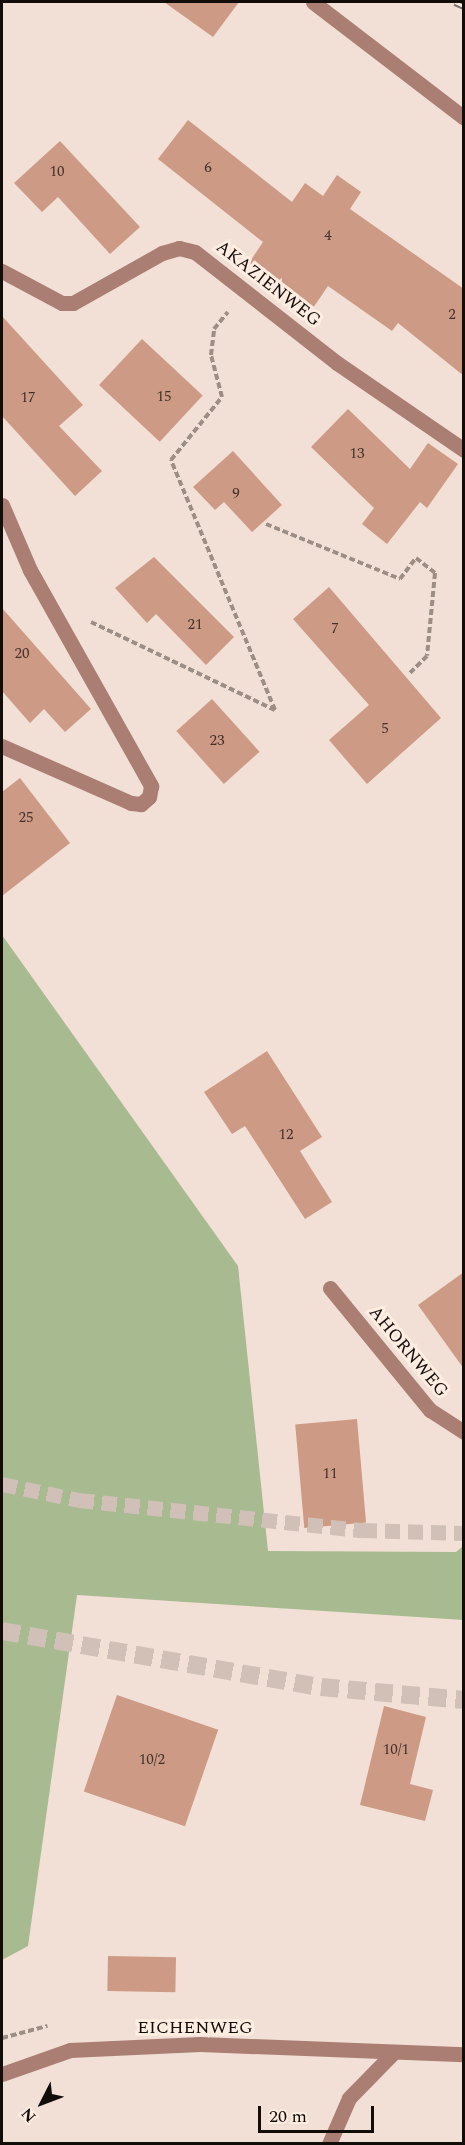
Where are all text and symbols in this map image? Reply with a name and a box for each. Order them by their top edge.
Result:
house number: 6 [204,159,212,177]
house number: 10 [50,163,64,181]
house number: 4 [324,227,332,245]
street label: AKAZIENWEG [211,236,325,332]
house number: 2 [448,306,456,324]
house number: 15 [157,388,171,406]
house number: 17 [21,389,35,407]
house number: 13 [350,445,364,463]
house number: 9 [232,485,240,503]
house number: 21 [188,616,202,634]
house number: 7 [331,620,339,638]
house number: 20 [15,645,29,663]
house number: 5 [381,720,389,738]
house number: 23 [210,732,224,750]
house number: 25 [19,809,33,827]
house number: 12 [279,1126,293,1144]
street label: AHORNWEG [364,1302,452,1402]
house number: 11 [323,1465,337,1483]
house number: 10/1 [383,1741,409,1759]
house number: 10/2 [139,1751,165,1769]
street label: EICHENWEG [137,2017,253,2039]
north arrow [12,2073,72,2133]
scale bar [261,2094,376,2132]
text: N [15,2102,42,2128]
text: 20 m [269,2103,307,2130]

